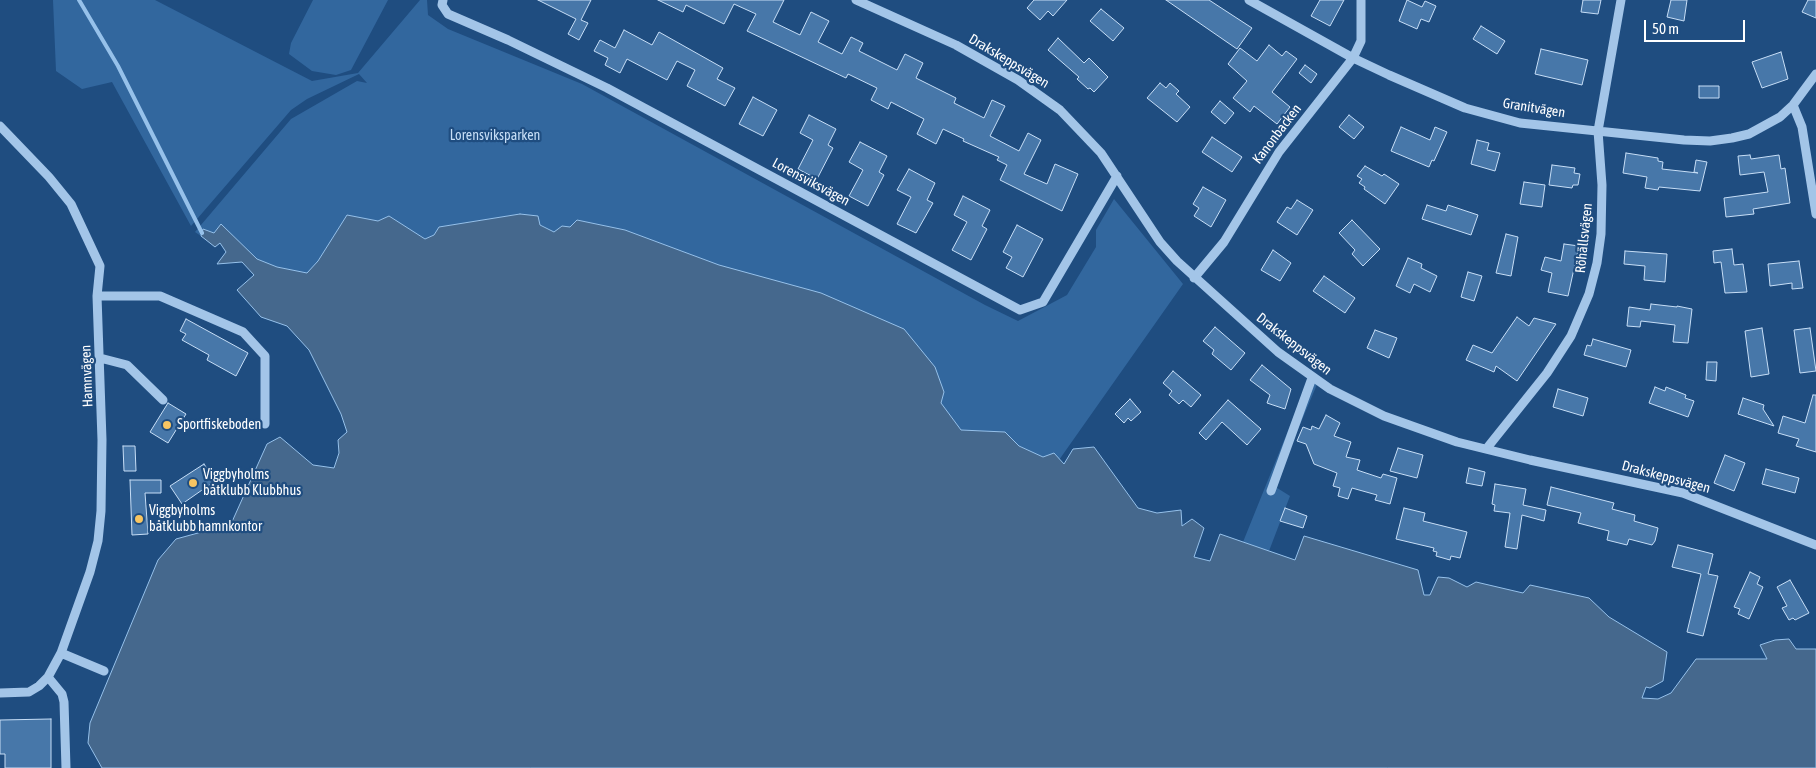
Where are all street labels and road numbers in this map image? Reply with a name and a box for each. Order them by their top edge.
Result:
street label: Drakskeppsvägen [966,30,1052,92]
street label: Granitvägen [1502,95,1566,121]
street label: Kanonbacken [1249,101,1305,167]
street label: Lorensviksvägen [769,155,853,209]
street label: Röhällsvägen [1572,202,1596,274]
street label: Drakskeppsvägen [1253,309,1335,379]
street label: Hamnvägen [78,344,96,408]
street label: Drakskeppsvägen [1620,457,1712,497]

